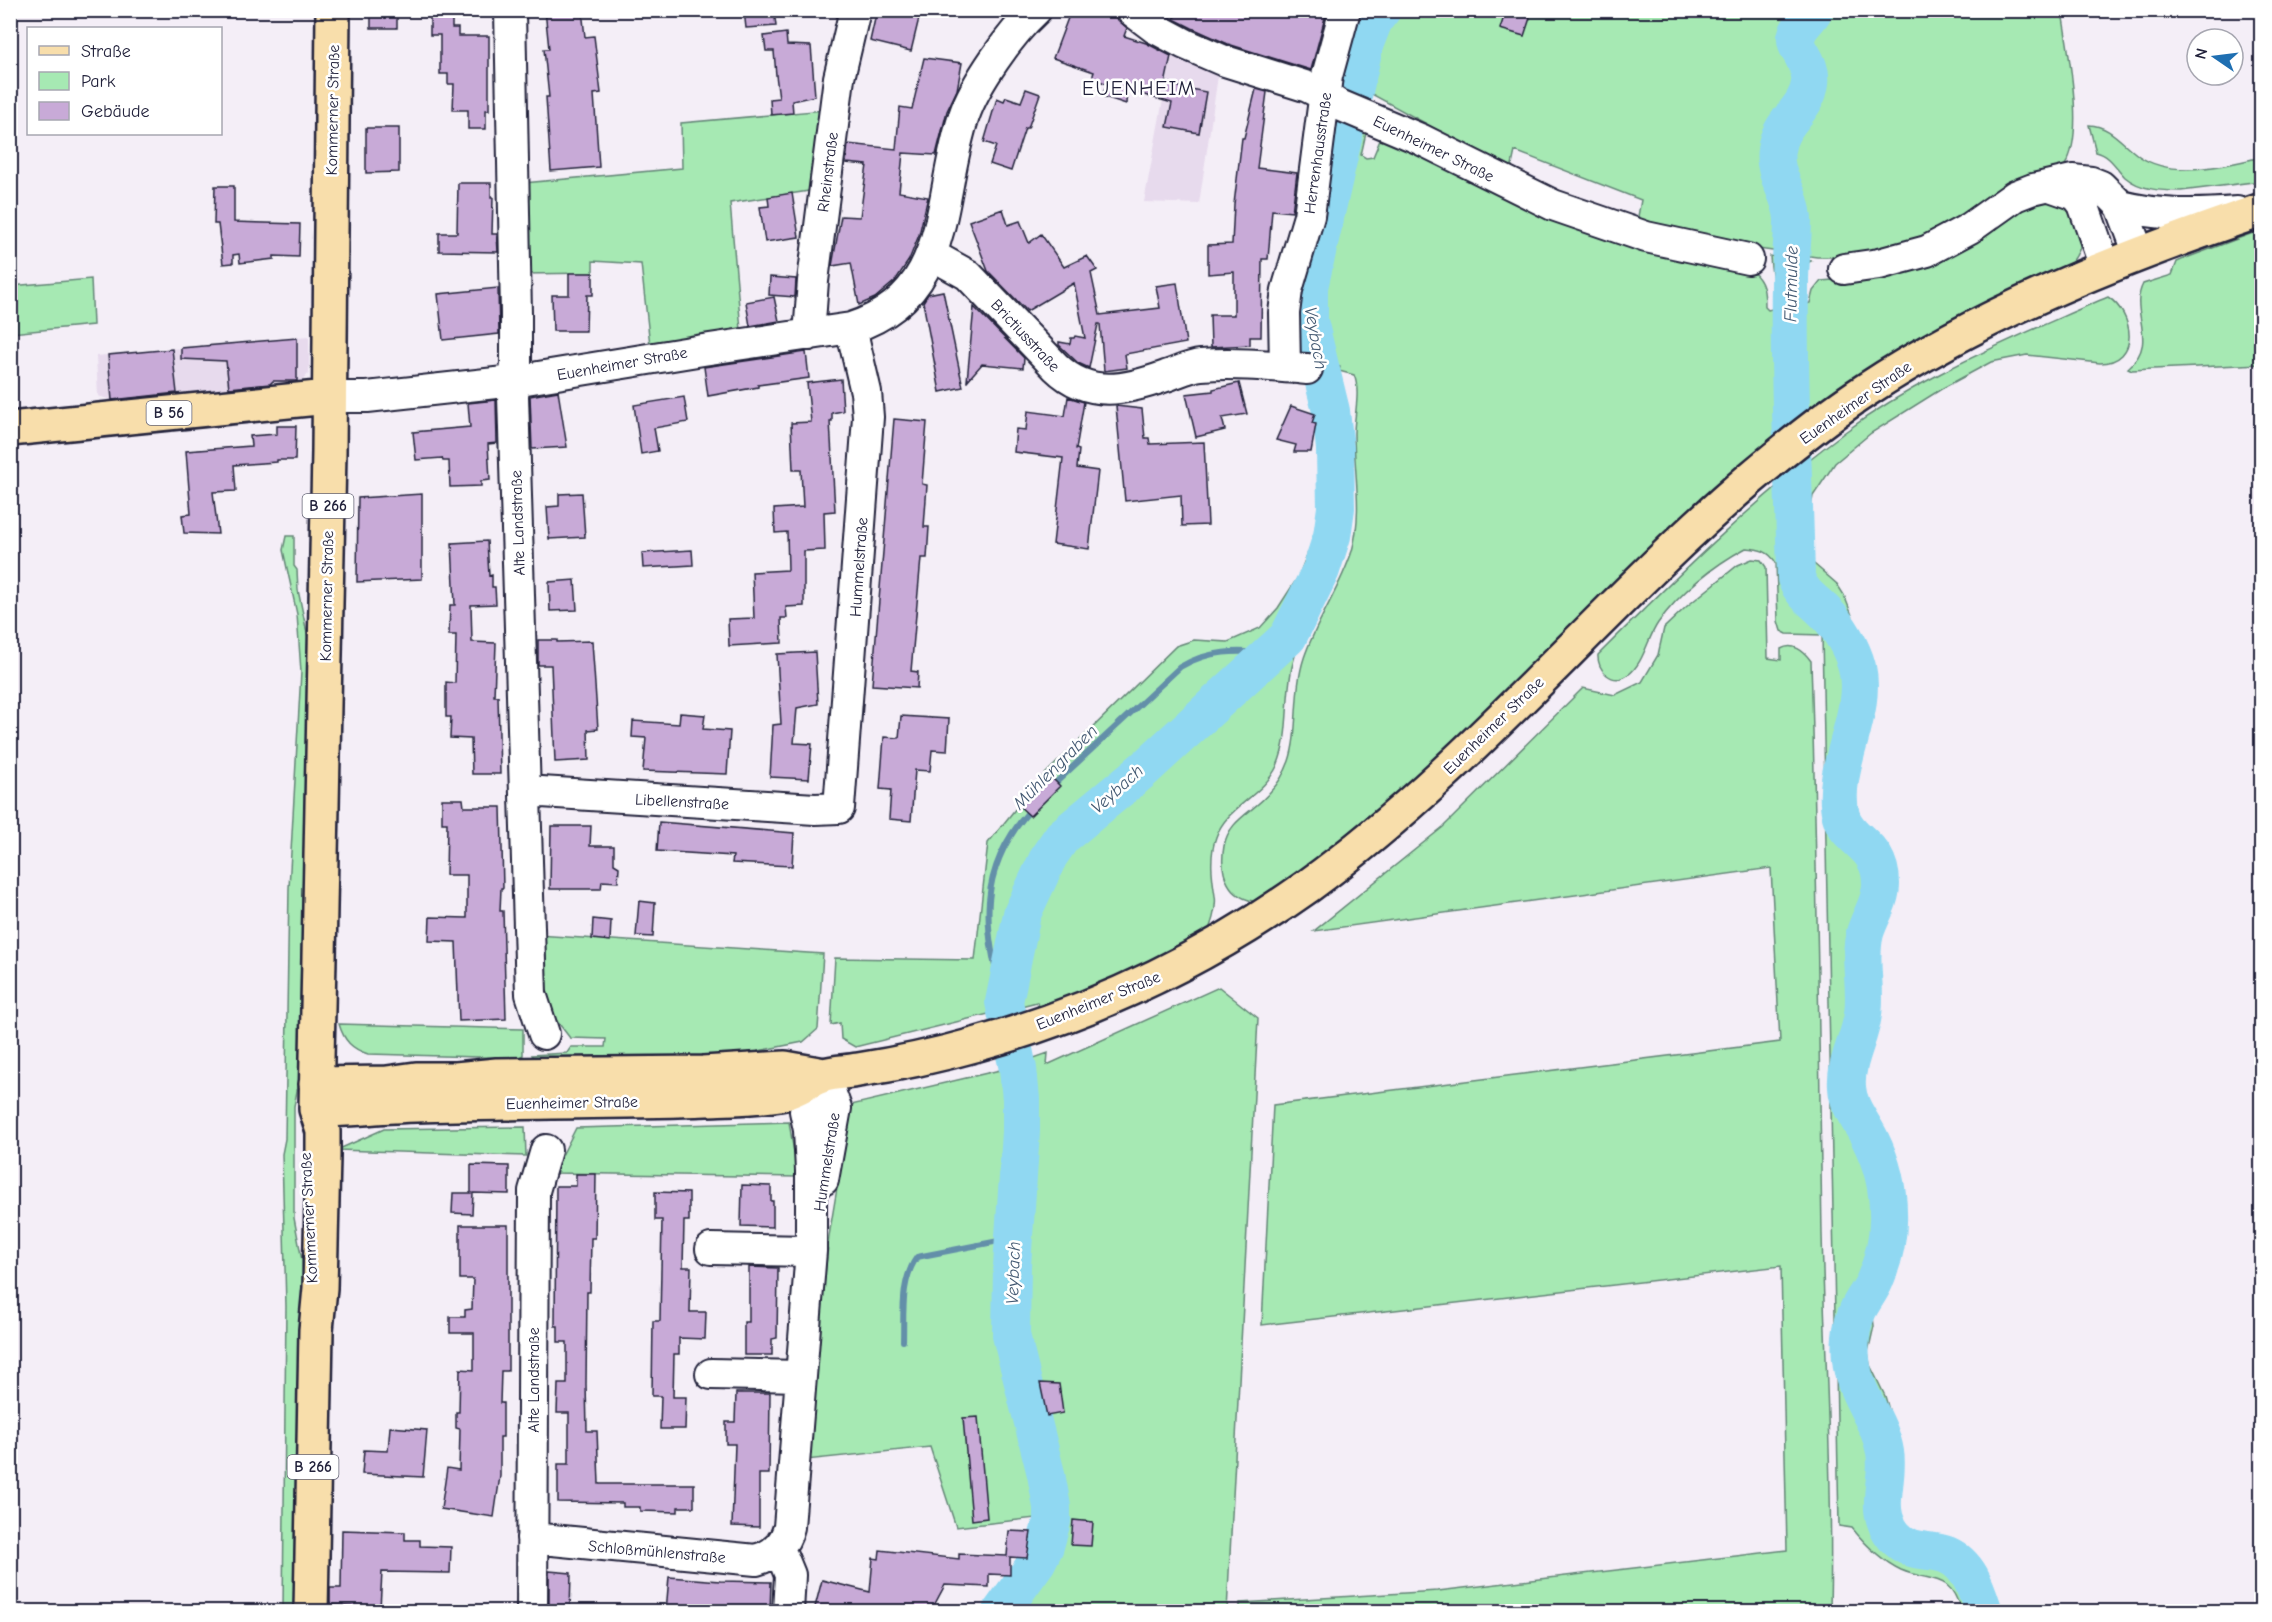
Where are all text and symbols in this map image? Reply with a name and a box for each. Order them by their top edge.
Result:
legend [27,27,222,135]
north arrow [2185,27,2245,87]
text: Straße [81,41,131,62]
street label: Kommerner Straße [323,44,343,176]
text: N [2191,46,2211,61]
text: Park [81,71,116,92]
district label: EUENHEIM [1082,77,1196,100]
street label: Herrenhausstraße [1301,91,1335,215]
text: Gebäude [81,101,150,122]
street label: Euenheimer Straße [1370,112,1497,186]
street label: Rheinstraße [814,131,842,213]
water label: Flutmulde [1780,246,1803,322]
street label: Brictiusstraße [987,296,1063,376]
water label: Veybach [1300,305,1331,371]
street label: Euenheimer Straße [556,344,689,384]
street label: Euenheimer Straße [1796,358,1915,448]
road number: B 56 [146,401,192,425]
street label: Alte Landstraße [507,470,529,576]
road number: B 266 [302,494,354,518]
street label: Hummelstraße [847,517,871,617]
street label: Kommerner Straße [317,530,337,662]
street label: Euenheimer Straße [1440,673,1547,778]
water label: Mühlengraben [1008,721,1102,815]
water label: Veybach [1087,760,1148,818]
street label: Libellenstraße [635,791,729,813]
street label: Euenheimer Straße [1034,968,1163,1034]
street label: Euenheimer Straße [506,1093,638,1113]
street label: Hummelstraße [810,1112,844,1213]
street label: Kommerner Straße [297,1152,321,1284]
water label: Veybach [1002,1241,1025,1305]
street label: Alte Landstraße [525,1327,543,1433]
road number: B 266 [288,1455,338,1479]
street label: Schloßmühlenstraße [587,1537,726,1567]

